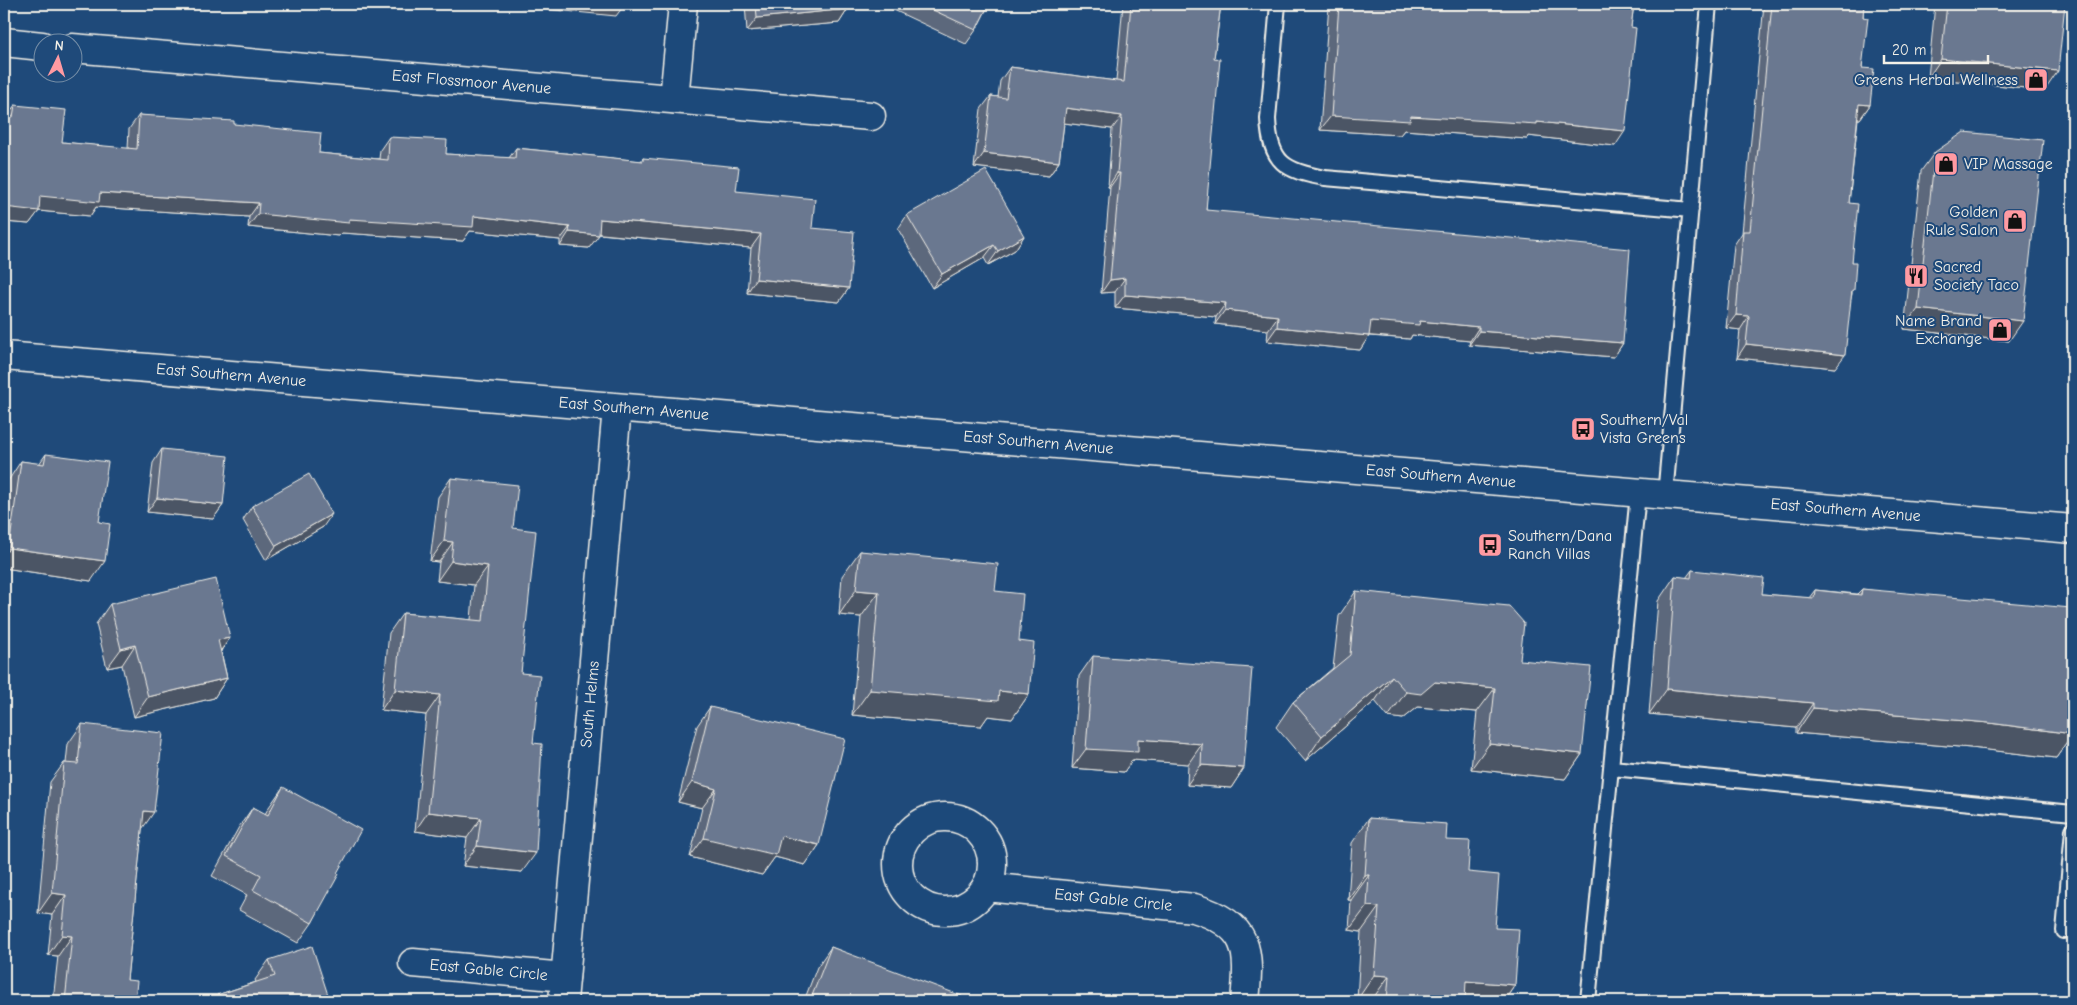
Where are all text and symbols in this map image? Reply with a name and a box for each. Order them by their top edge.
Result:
north arrow [32,32,82,82]
scale bar [1884,32,1988,64]
text: N [54,37,64,54]
text: 20 m [1892,41,1926,59]
street label: East Flossmoor Avenue [391,66,552,98]
shop icon: Greens Herbal Wellness [2023,67,2049,93]
place label: Greens Herbal Wellness [1854,71,2018,89]
shop icon: VIP Massage [1933,151,1959,177]
place label: VIP Massage [1964,155,2053,173]
place label: Golden Rule Salon [1926,203,1998,239]
shop icon: Golden Rule Salon [2002,208,2028,234]
place label: Sacred Society Taco [1934,258,2019,294]
restaurant icon: Sacred Society Taco [1903,263,1929,289]
place label: Name Brand Exchange [1895,312,1982,348]
shop icon: Name Brand Exchange [1987,317,2013,343]
street label: East Southern Avenue [155,360,307,390]
street label: East Southern Avenue [558,393,710,424]
place label: Southern/Val Vista Greens [1600,411,1688,447]
bus stop icon: Southern/Val Vista Greens [1570,416,1596,442]
street label: East Southern Avenue [963,427,1114,458]
street label: East Southern Avenue [1365,461,1517,491]
street label: East Southern Avenue [1770,495,1921,525]
place label: Southern/Dana Ranch Villas [1508,527,1612,563]
bus stop icon: Southern/Dana Ranch Villas [1477,532,1503,558]
street label: South Helms [577,660,603,748]
street label: East Gable Circle [1054,885,1173,915]
street label: East Gable Circle [429,956,548,984]

